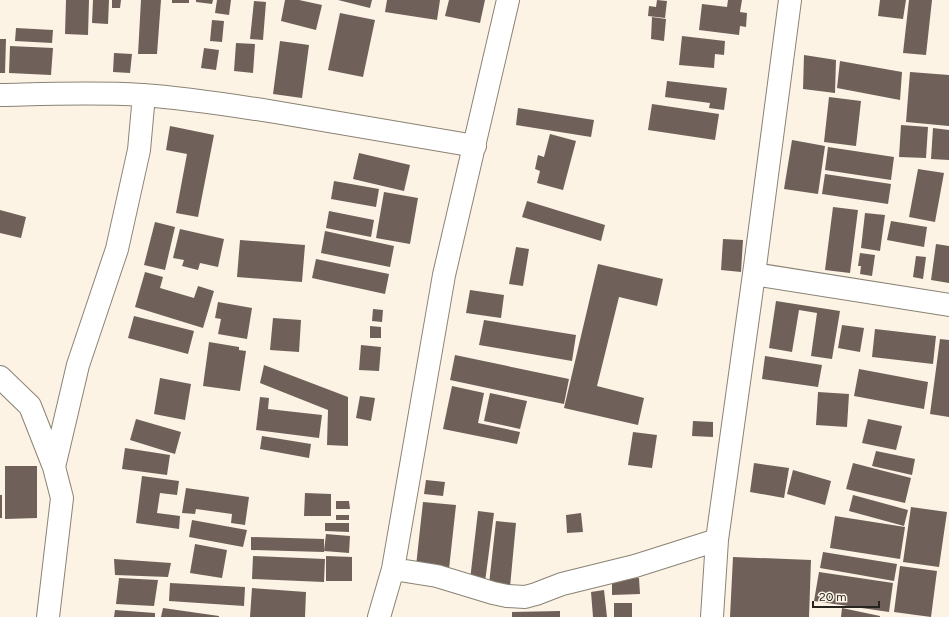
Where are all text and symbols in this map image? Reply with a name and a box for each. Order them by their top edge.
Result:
scale bar [813,583,879,609]
text: 20 m [819,590,847,604]

